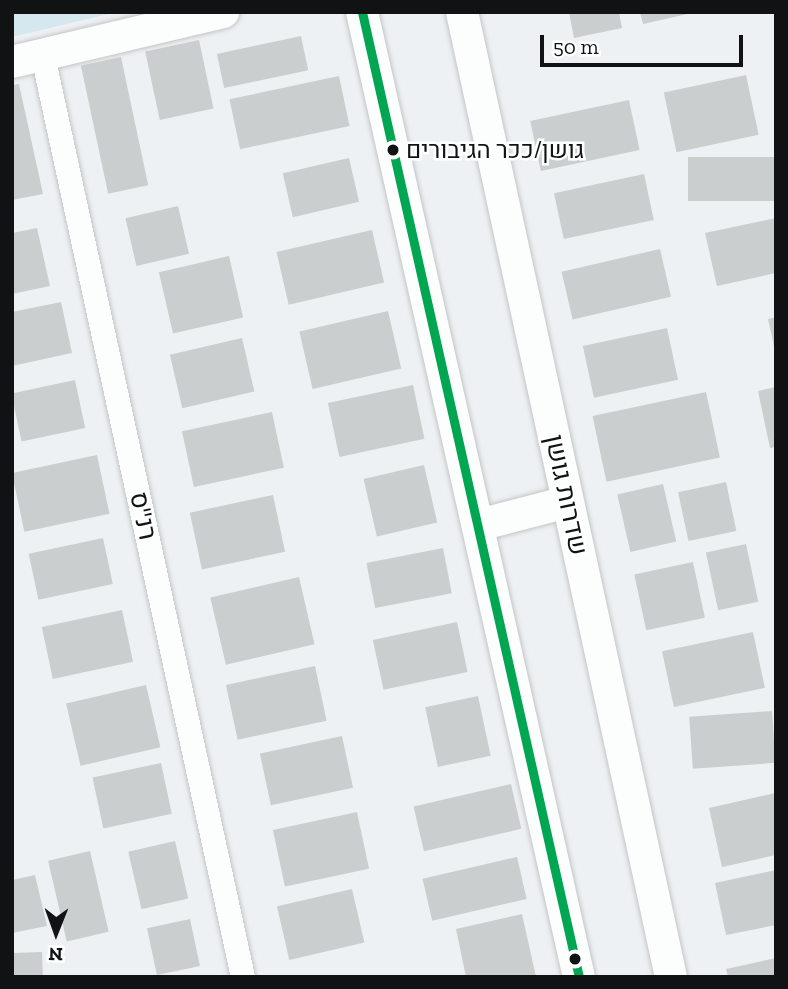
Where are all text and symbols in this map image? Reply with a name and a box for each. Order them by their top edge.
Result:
scale bar [543,21,746,65]
text: 50 m [553,34,599,59]
place label: גושן/ככר הגיבורים [406,136,584,164]
marker: גושן/ככר הגיבורים [386,143,400,157]
street label: שדרות גושן [538,432,594,558]
street label: רנ"ס [123,489,163,543]
north arrow [21,898,91,968]
text: N [48,943,63,966]
unlabelled marker [568,952,582,966]

